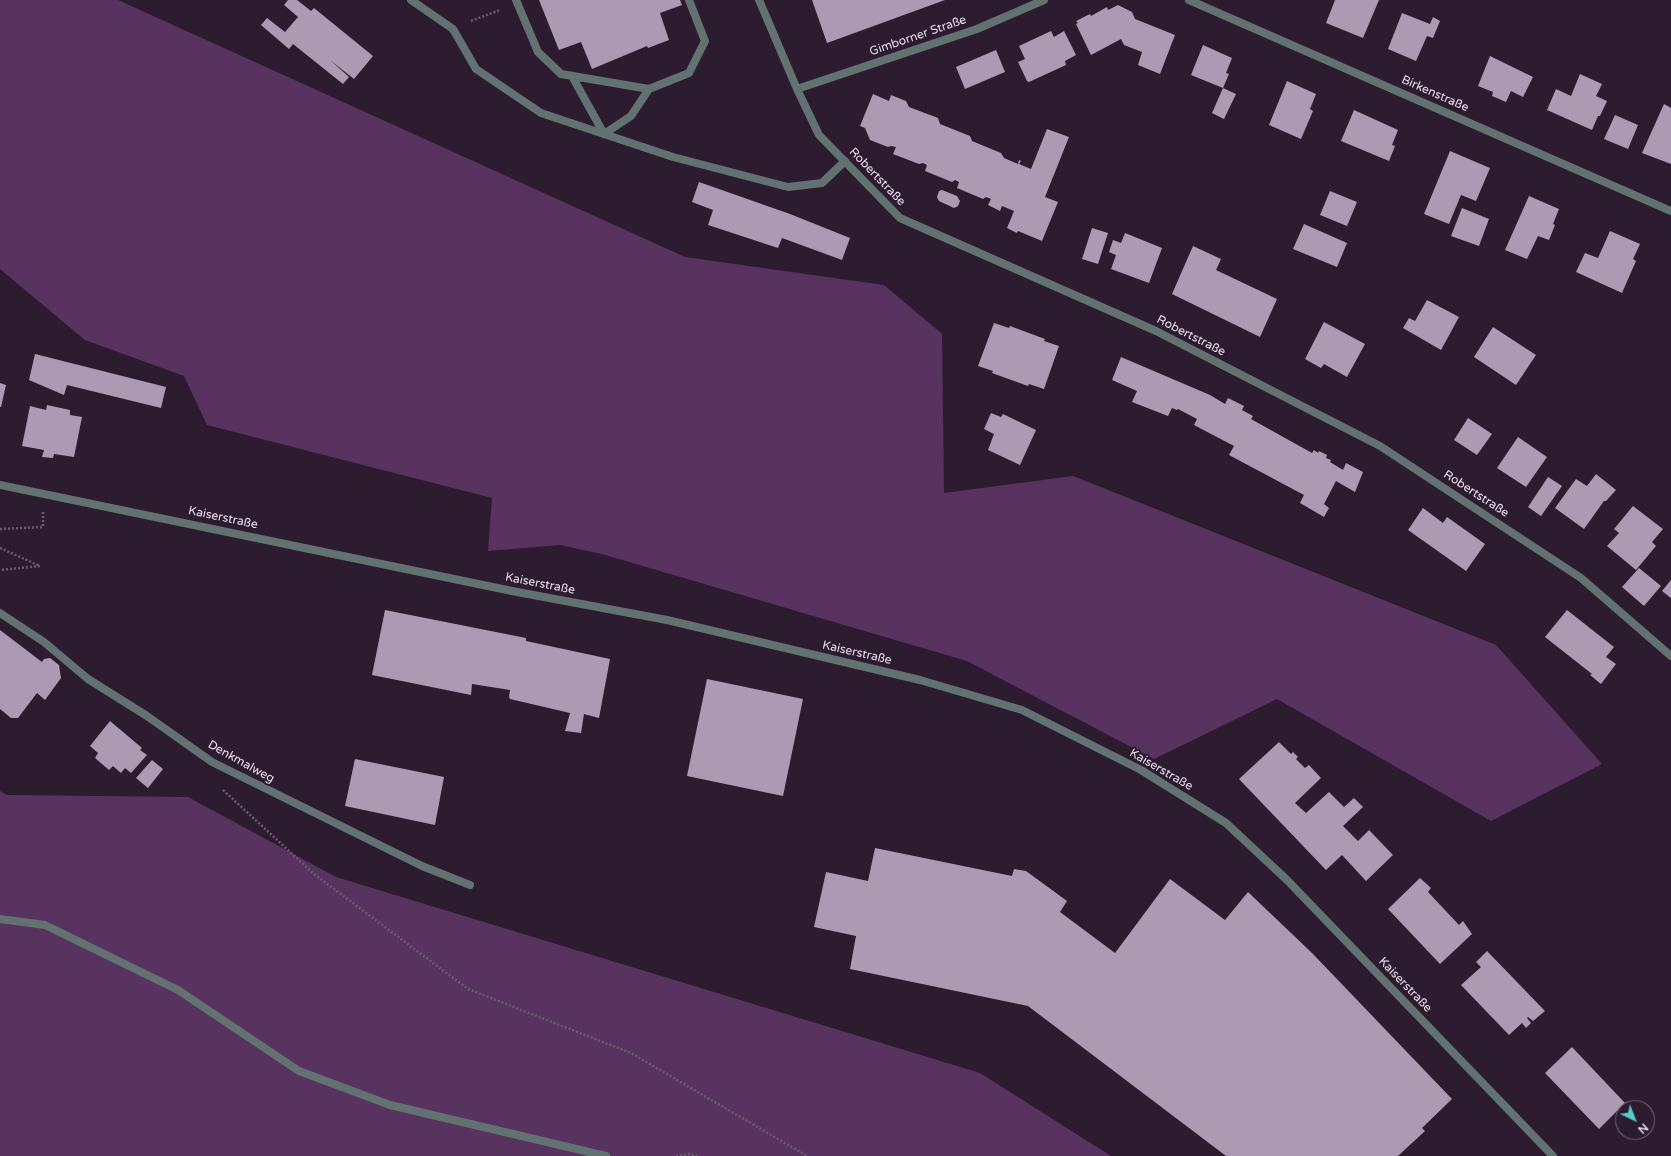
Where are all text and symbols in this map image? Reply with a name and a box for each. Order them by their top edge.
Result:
street label: Gimborner Straße [868,13,968,59]
street label: Birkenstraße [1399,73,1471,115]
street label: Robertstraße [846,145,908,209]
street label: Robertstraße [1154,313,1228,359]
street label: Robertstraße [1441,468,1511,520]
street label: Kaiserstraße [187,504,259,532]
street label: Kaiserstraße [504,570,576,598]
street label: Kaiserstraße [821,638,893,668]
street label: Denkmalweg [205,738,277,786]
street label: Kaiserstraße [1127,746,1195,794]
street label: Kaiserstraße [1375,955,1435,1015]
north arrow [1615,1100,1655,1140]
text: N [1635,1121,1651,1136]

